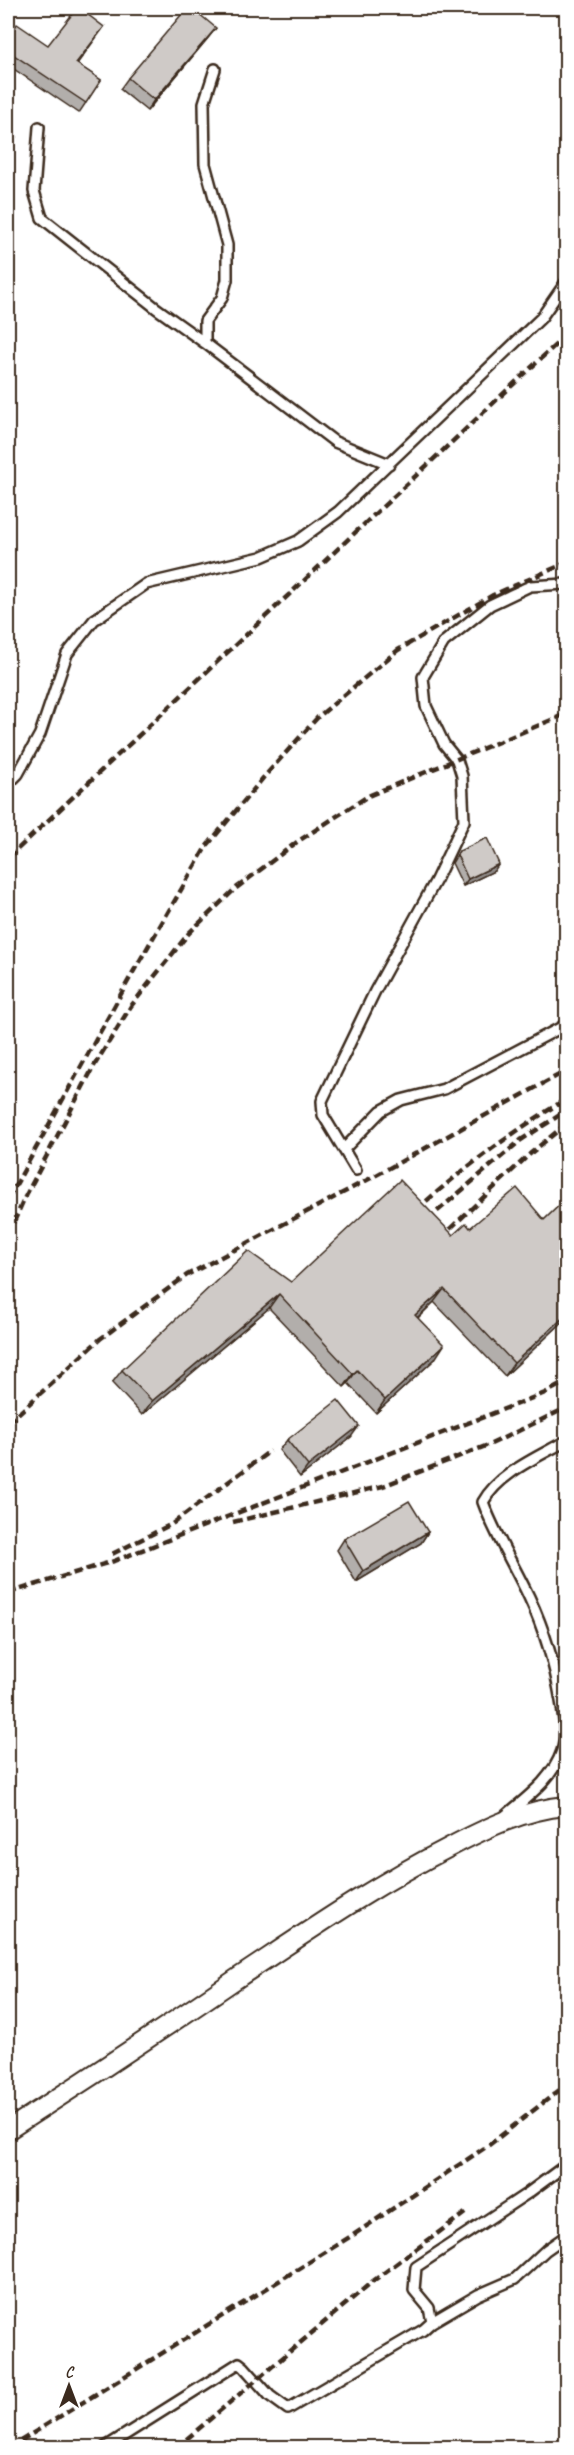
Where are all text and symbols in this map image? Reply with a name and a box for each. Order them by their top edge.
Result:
north arrow [39,2356,99,2416]
text: С [65,2362,75,2382]

